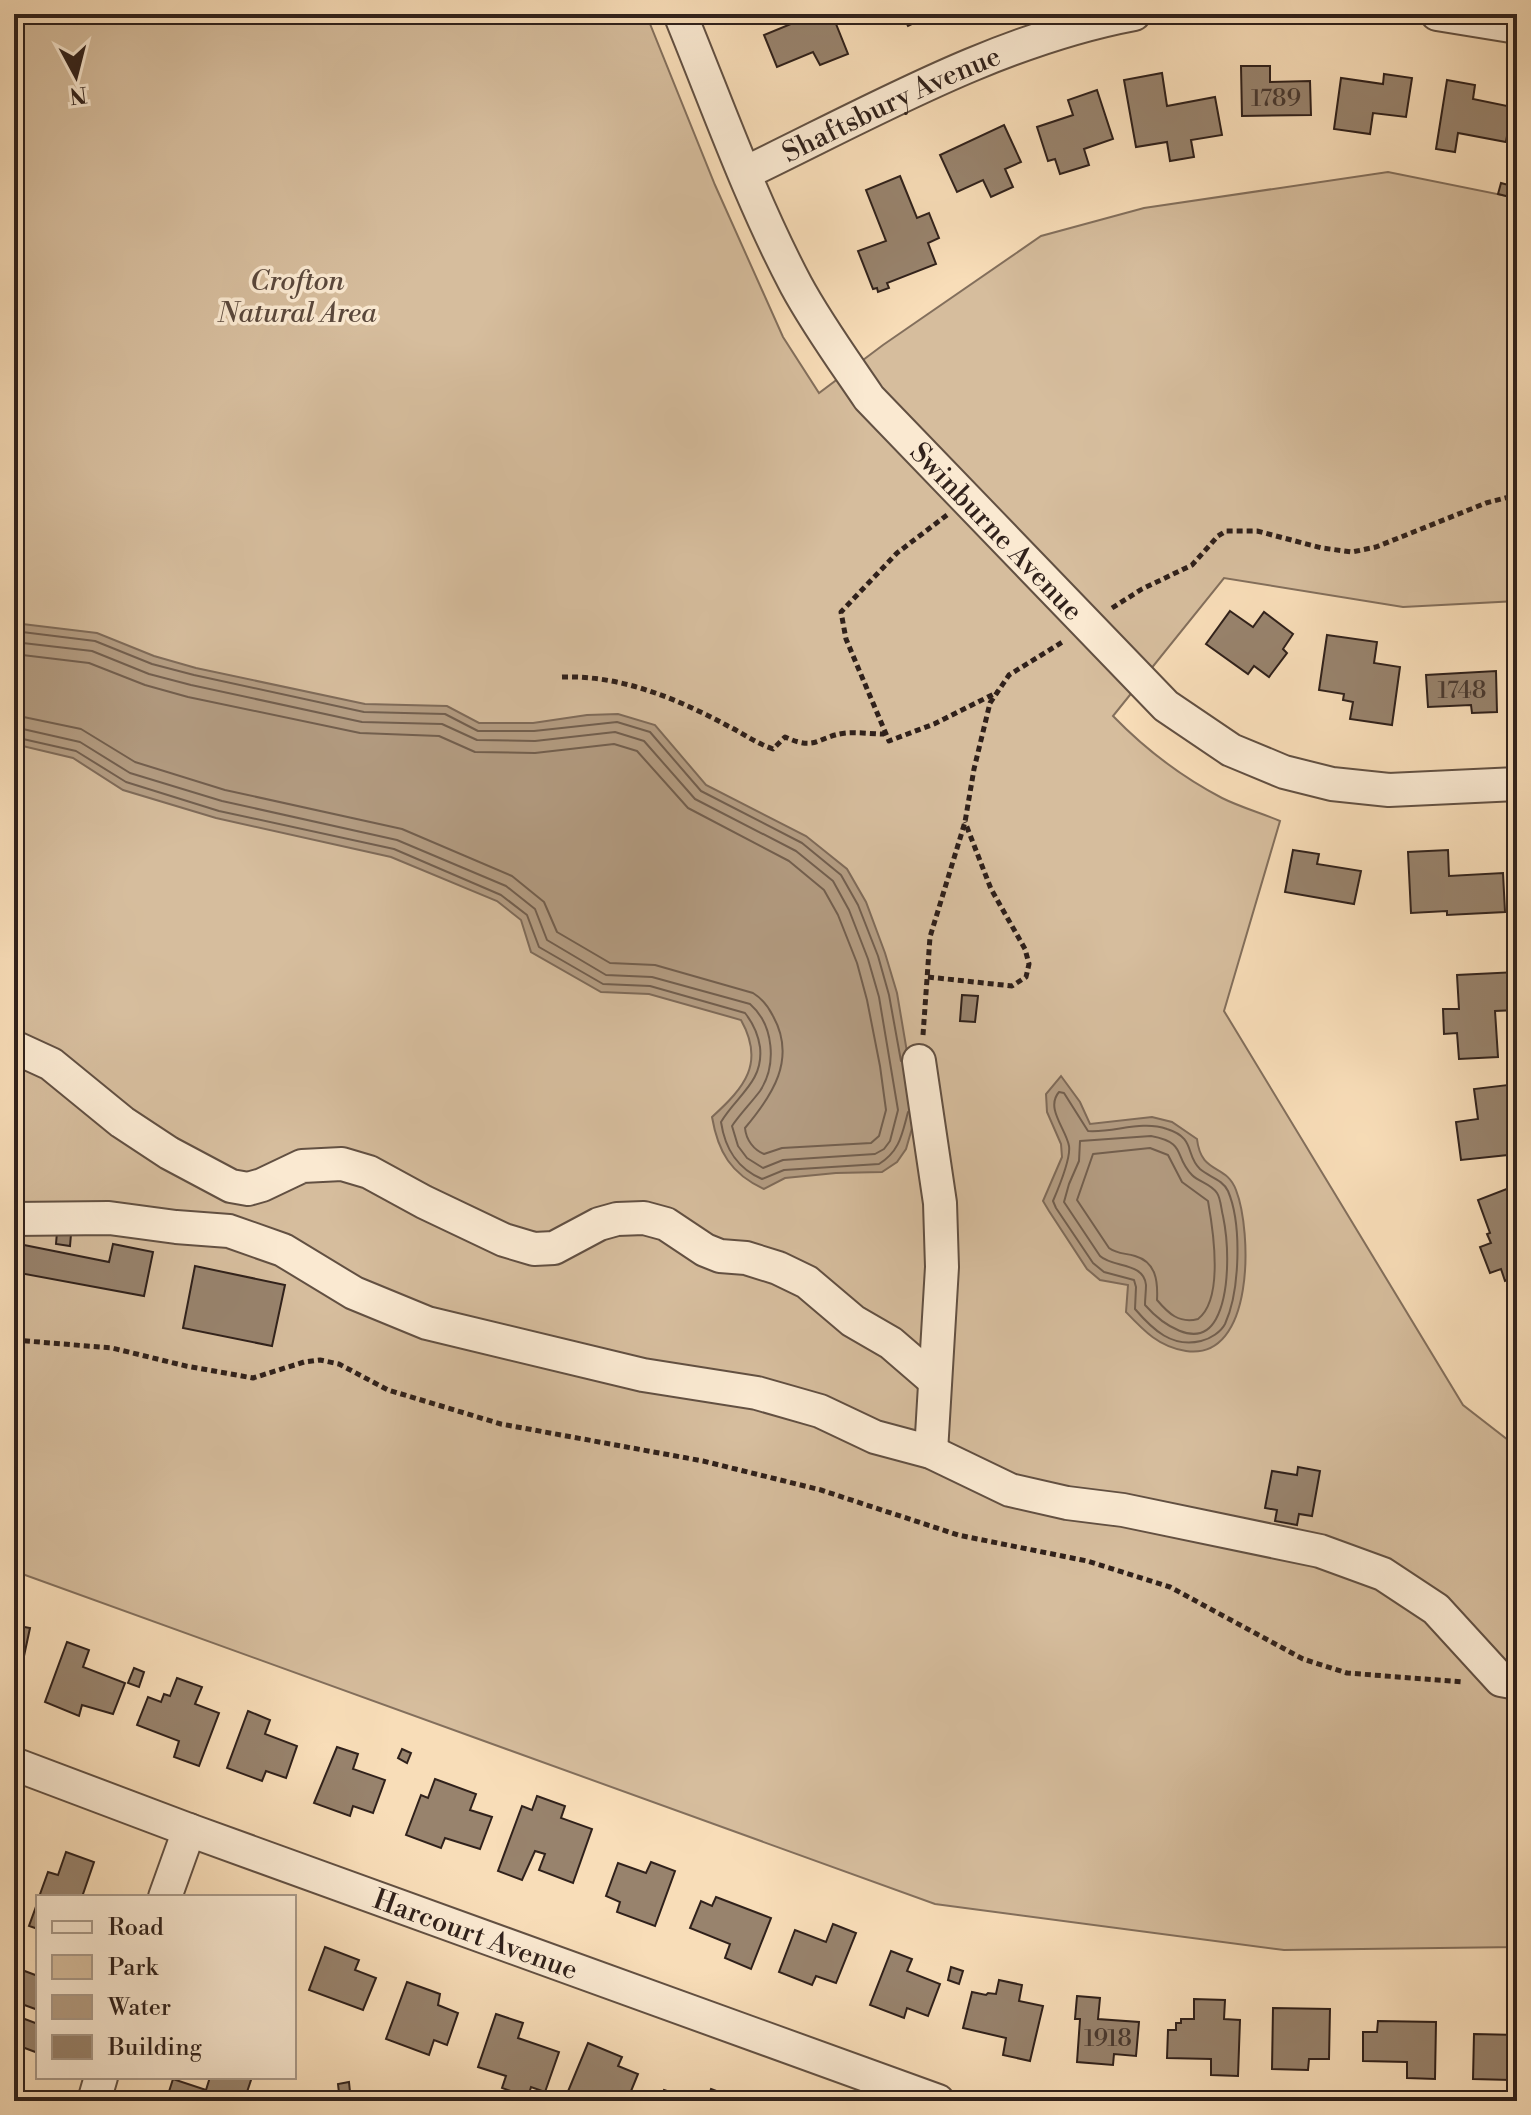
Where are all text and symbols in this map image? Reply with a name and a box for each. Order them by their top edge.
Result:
north arrow [36,36,116,116]
street label: Shaftsbury Avenue [777,39,1006,171]
text: N [67,80,89,109]
house number: 1789 [1251,84,1301,114]
park label: Crofton Natural Area [216,264,377,331]
street label: Swinburne Avenue [902,435,1090,628]
house number: 1748 [1438,676,1486,706]
street label: Harcourt Avenue [368,1882,582,1988]
legend [36,1895,296,2079]
text: Road [108,1913,164,1943]
text: Park [108,1953,159,1983]
text: Water [107,1993,171,2023]
house number: 1918 [1084,2024,1132,2054]
text: Building [107,2033,202,2063]

